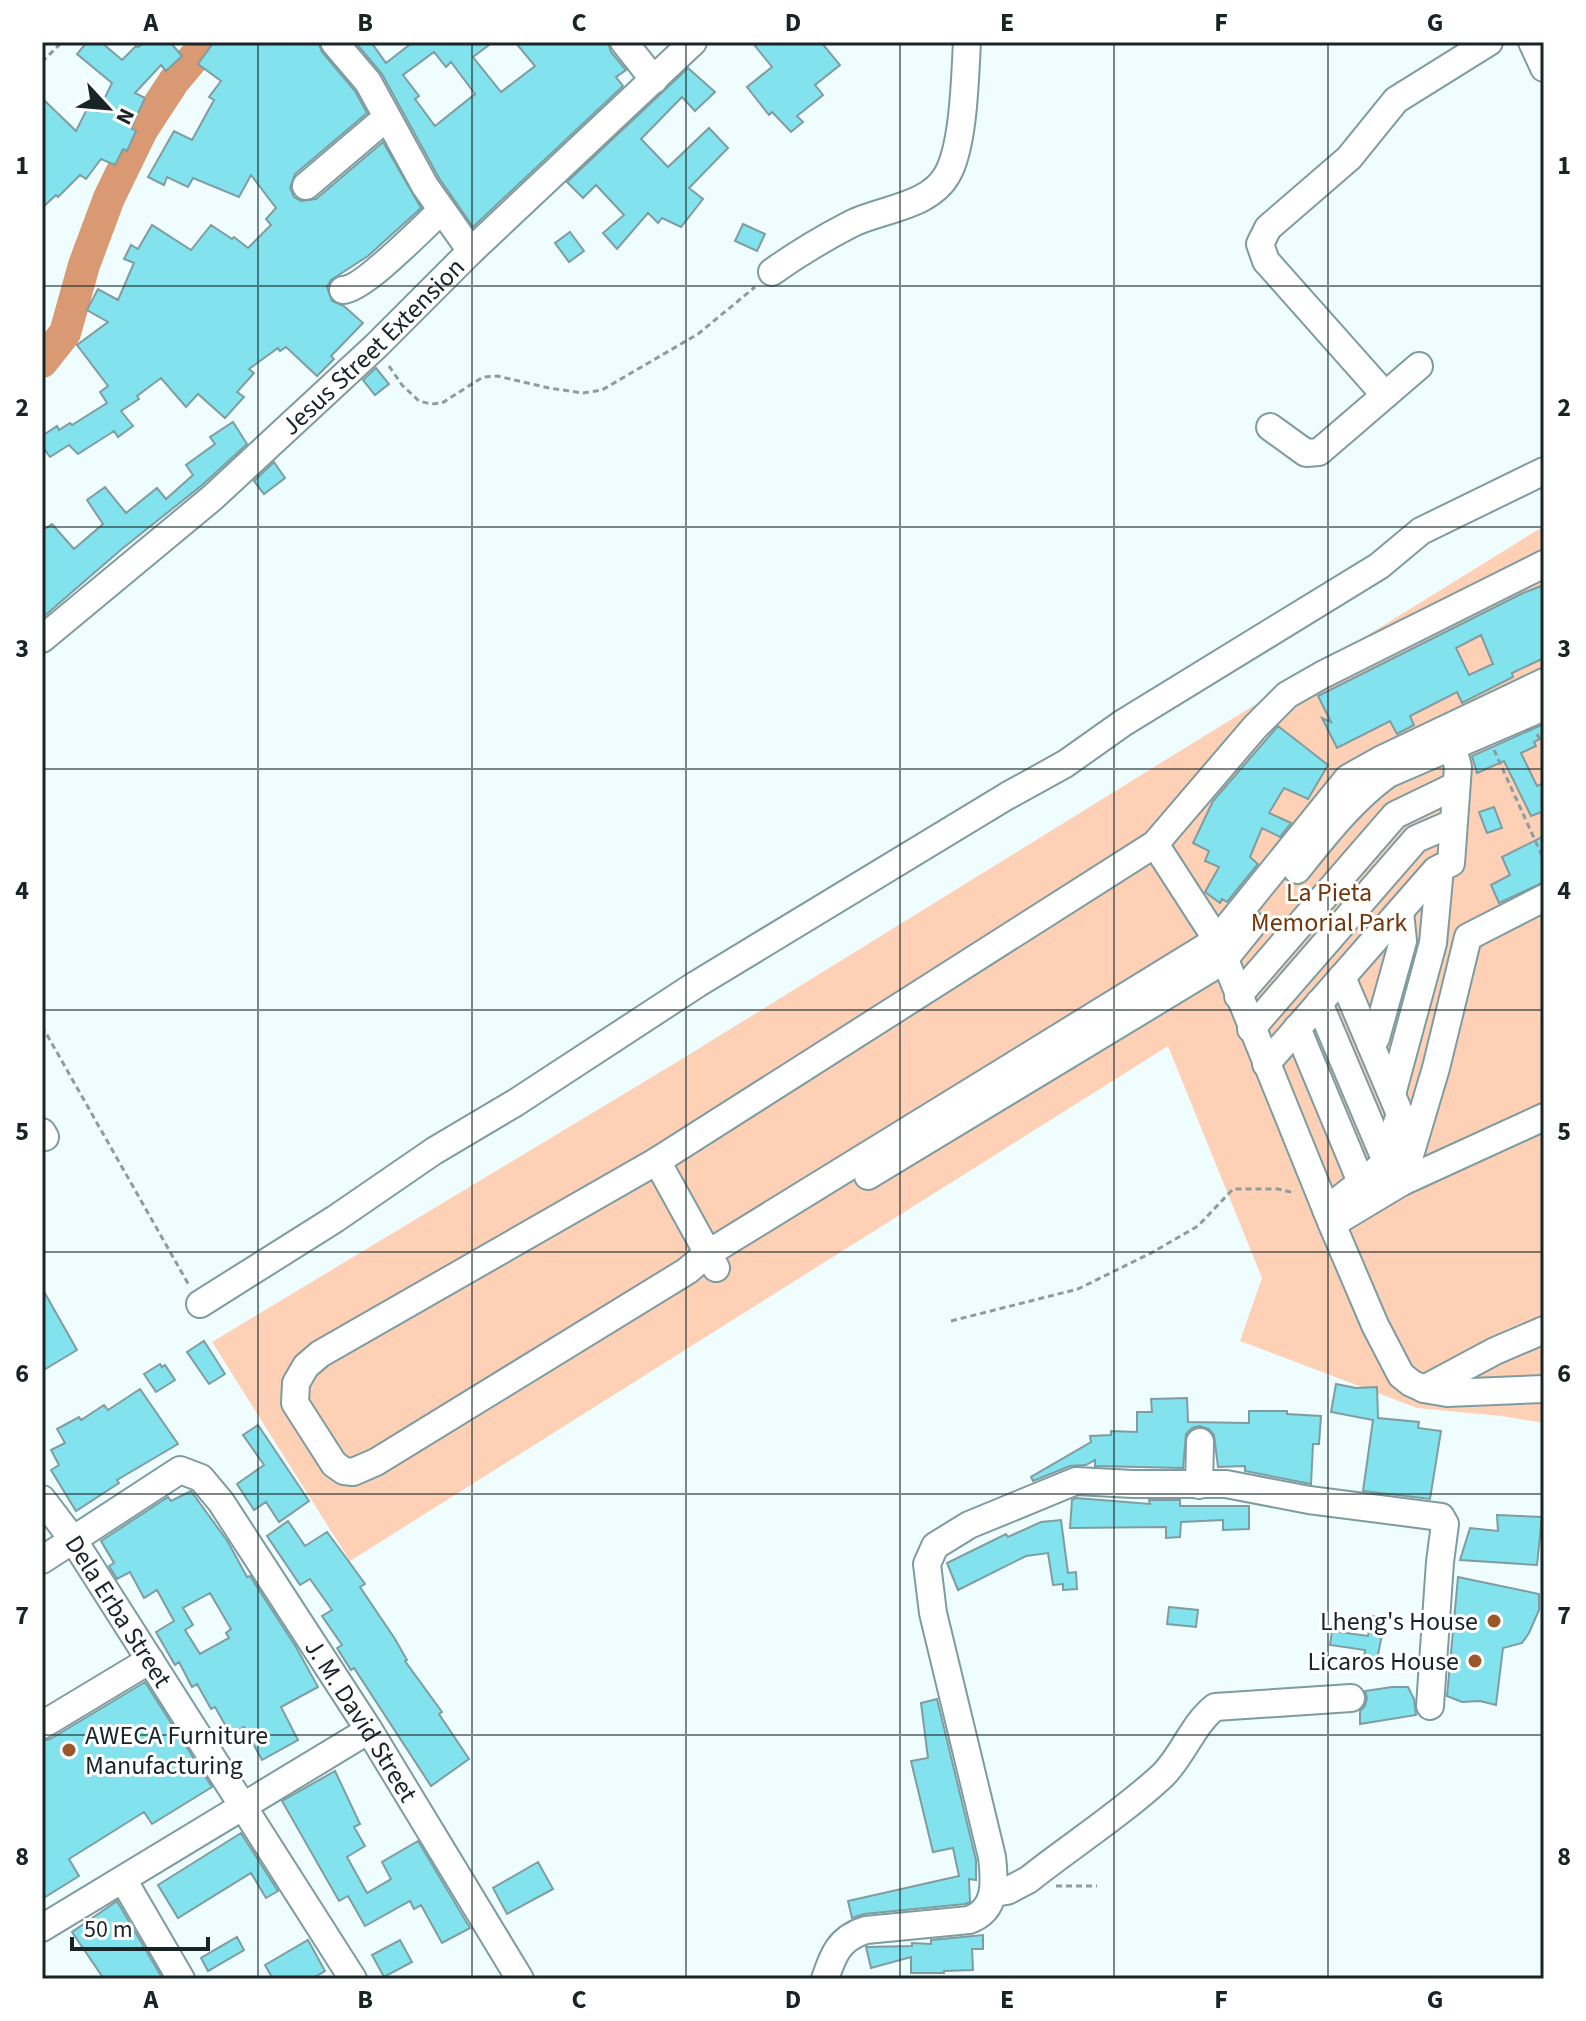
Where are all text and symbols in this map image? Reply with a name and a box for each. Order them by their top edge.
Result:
text: A [143,4,160,41]
text: B [357,4,373,41]
text: C [571,4,587,41]
text: D [785,4,801,41]
text: E [1000,4,1014,41]
text: F [1214,4,1228,41]
text: G [1427,4,1443,41]
north arrow [68,68,148,148]
text: N [107,103,143,130]
text: 1 [15,147,29,184]
text: 1 [1557,147,1571,184]
street label: Jesus Street Extension [273,249,473,444]
text: 2 [15,389,29,426]
text: 2 [1557,389,1571,426]
text: 3 [15,630,29,667]
text: 3 [1557,630,1571,667]
text: 4 [15,872,29,909]
text: 4 [1557,872,1571,909]
park label: La Pieta Memorial Park [1251,874,1407,941]
text: 5 [15,1113,29,1150]
text: 5 [1557,1113,1571,1150]
text: 6 [15,1355,29,1392]
text: 6 [1557,1355,1571,1392]
street label: Dela Erba Street [56,1528,181,1695]
text: 7 [15,1597,29,1634]
text: 7 [1557,1597,1571,1634]
place label: Lheng's House [1320,1603,1478,1640]
marker: Lheng's House [1485,1612,1503,1630]
street label: J. M. David Street [296,1631,427,1809]
place label: Licaros House [1307,1643,1459,1680]
marker: Licaros House [1466,1652,1484,1670]
place label: AWECA Furniture Manufacturing [85,1717,268,1784]
marker: AWECA Furniture Manufacturing [60,1741,78,1759]
text: 8 [15,1838,29,1875]
text: 8 [1557,1838,1571,1875]
scale bar [72,1901,208,1951]
text: 50 m [84,1912,133,1947]
text: A [143,1981,160,2018]
text: B [357,1981,373,2018]
text: C [571,1981,587,2018]
text: D [785,1981,801,2018]
text: E [1000,1981,1014,2018]
text: F [1214,1981,1228,2018]
text: G [1427,1981,1443,2018]

